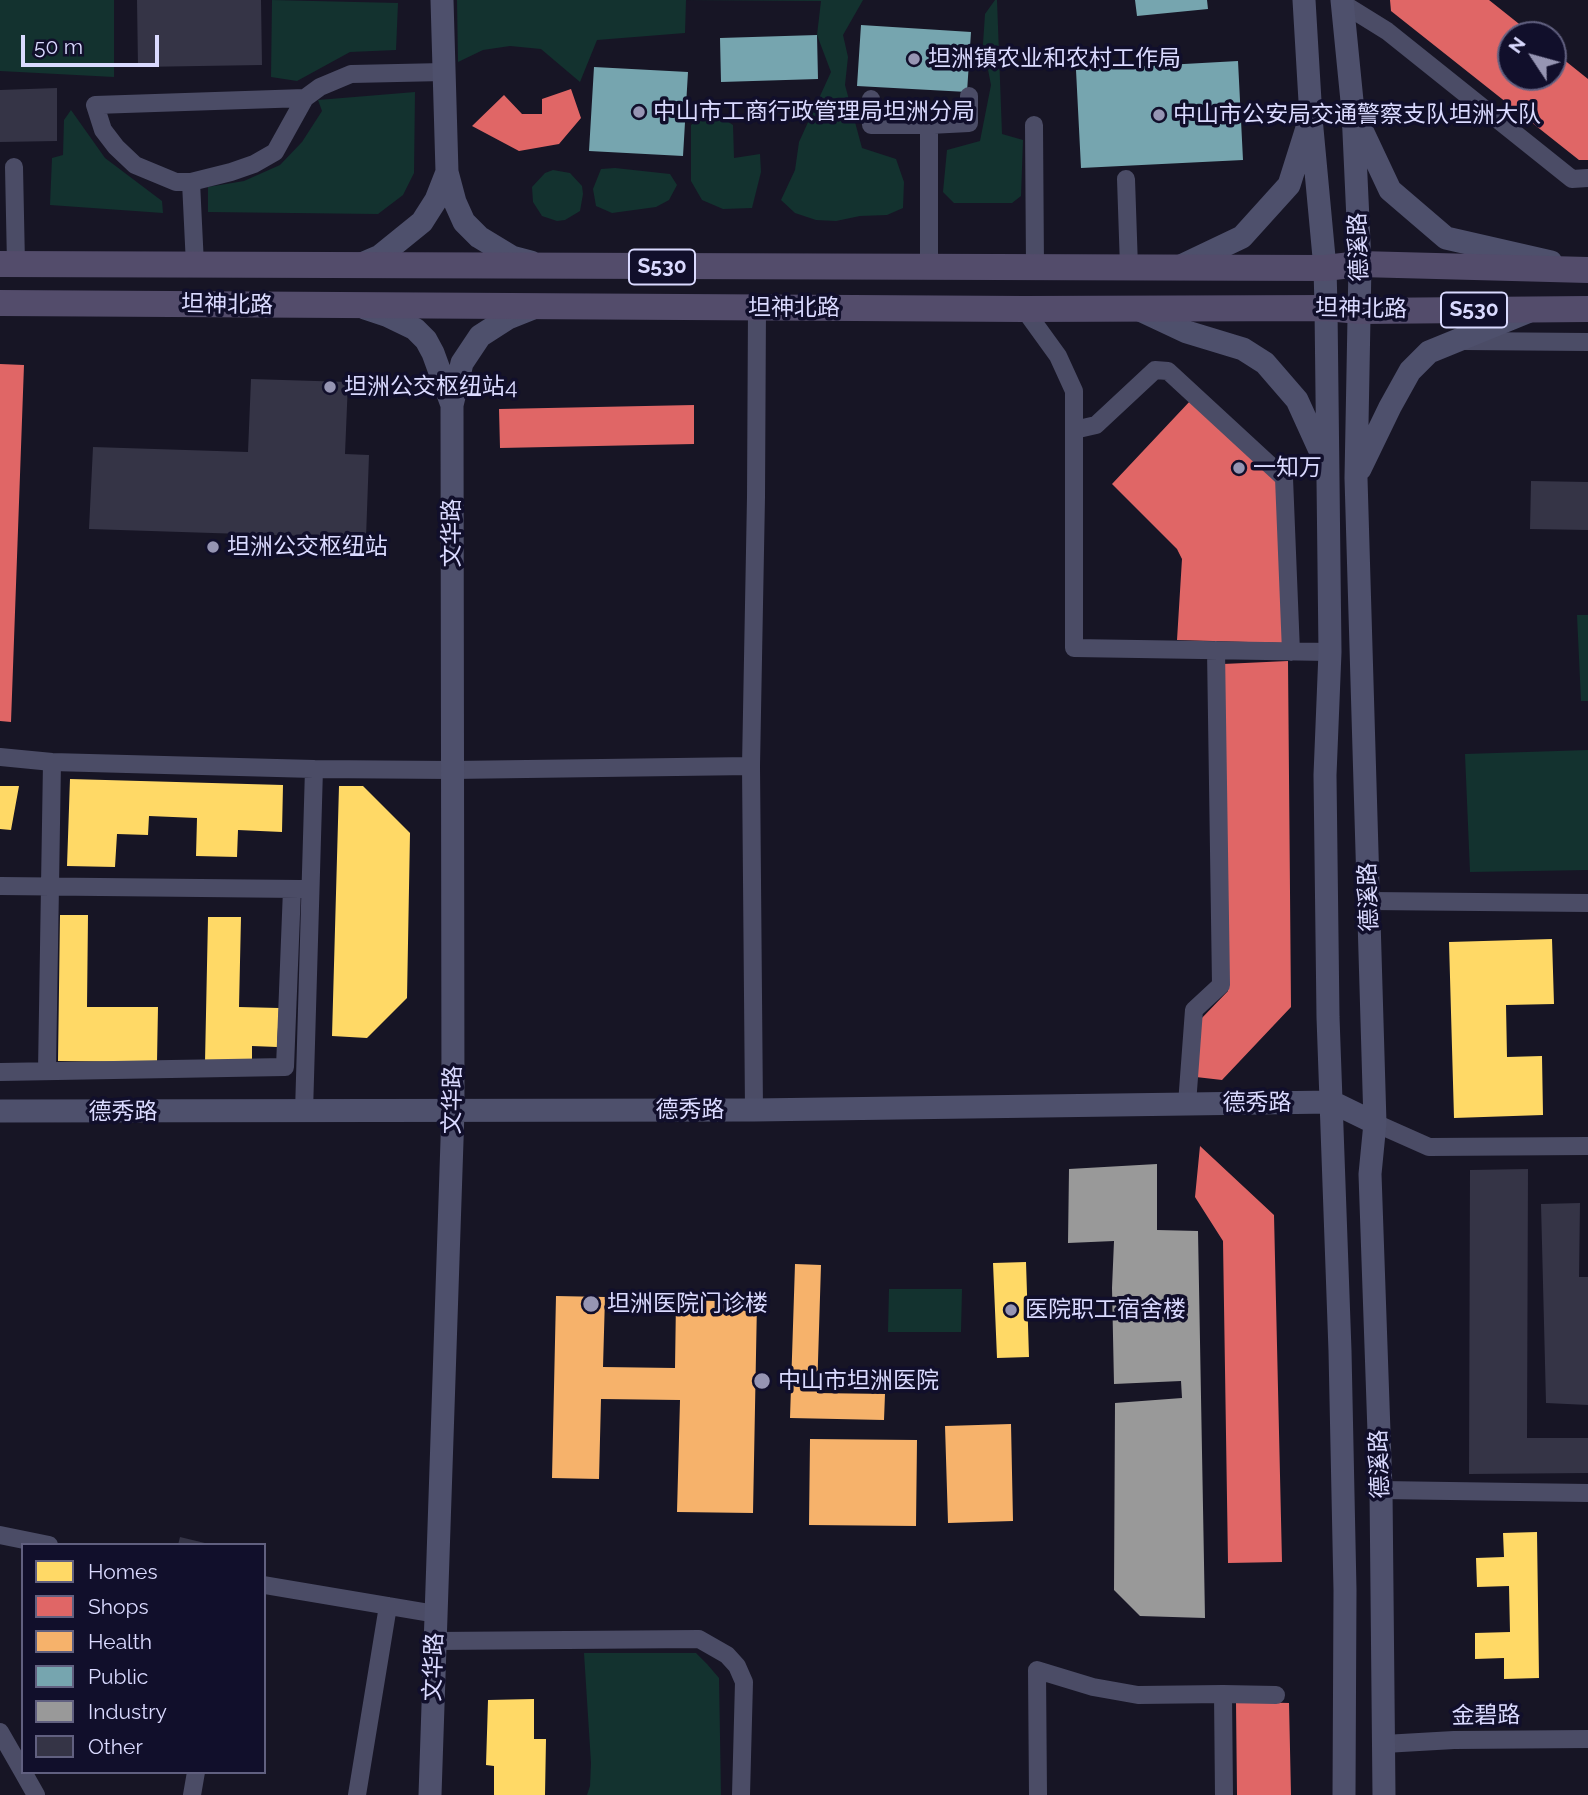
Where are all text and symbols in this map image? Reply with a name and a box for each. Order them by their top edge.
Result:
scale bar [24,21,163,65]
north arrow [1497,21,1567,91]
text: N [1503,33,1530,57]
text: 50 m [34,34,83,59]
place label: 坦洲镇农业和农村工作局 [928,45,1181,73]
marker: 坦洲镇农业和农村工作局 [906,51,922,67]
place label: 中山市工商行政管理局坦洲分局 [653,98,975,126]
place label: 中山市公安局交通警察支队坦洲大队 [1173,101,1541,129]
marker: 中山市工商行政管理局坦洲分局 [631,104,647,120]
marker: 中山市公安局交通警察支队坦洲大队 [1151,107,1167,123]
street label: 德溪路 [1344,212,1374,282]
road number: S530 [629,250,695,284]
street label: 坦神北路 [181,290,273,320]
road number: S530 [1441,292,1507,328]
street label: 坦神北路 [748,294,840,322]
street label: 坦神北路 [1315,294,1407,324]
place label: 坦洲公交枢纽站4 [344,373,518,401]
marker: 坦洲公交枢纽站4 [322,379,338,395]
place label: 一知万 [1253,454,1322,482]
marker: 一知万 [1231,460,1247,476]
street label: 文华路 [438,499,466,567]
place label: 坦洲公交枢纽站 [227,533,388,561]
marker: 坦洲公交枢纽站 [205,539,221,555]
street label: 德溪路 [1354,862,1384,932]
street label: 文华路 [439,1065,467,1135]
street label: 德秀路 [1223,1089,1291,1117]
street label: 德秀路 [656,1096,724,1124]
street label: 德秀路 [89,1098,157,1126]
place label: 坦洲医院门诊楼 [607,1290,768,1318]
marker: 坦洲医院门诊楼 [581,1294,601,1314]
place label: 医院职工宿舍楼 [1025,1296,1186,1324]
marker: 医院职工宿舍楼 [1003,1302,1019,1318]
place label: 中山市坦洲医院 [778,1367,939,1395]
marker: 中山市坦洲医院 [752,1371,772,1391]
street label: 德溪路 [1365,1429,1395,1499]
legend [21,1543,266,1774]
text: Homes [88,1559,158,1584]
text: Shops [88,1594,149,1619]
text: Health [88,1629,152,1654]
street label: 文华路 [419,1632,449,1702]
text: Public [88,1664,148,1689]
text: Industry [88,1699,167,1724]
street label: 金碧路 [1451,1702,1521,1730]
text: Other [88,1734,143,1759]

